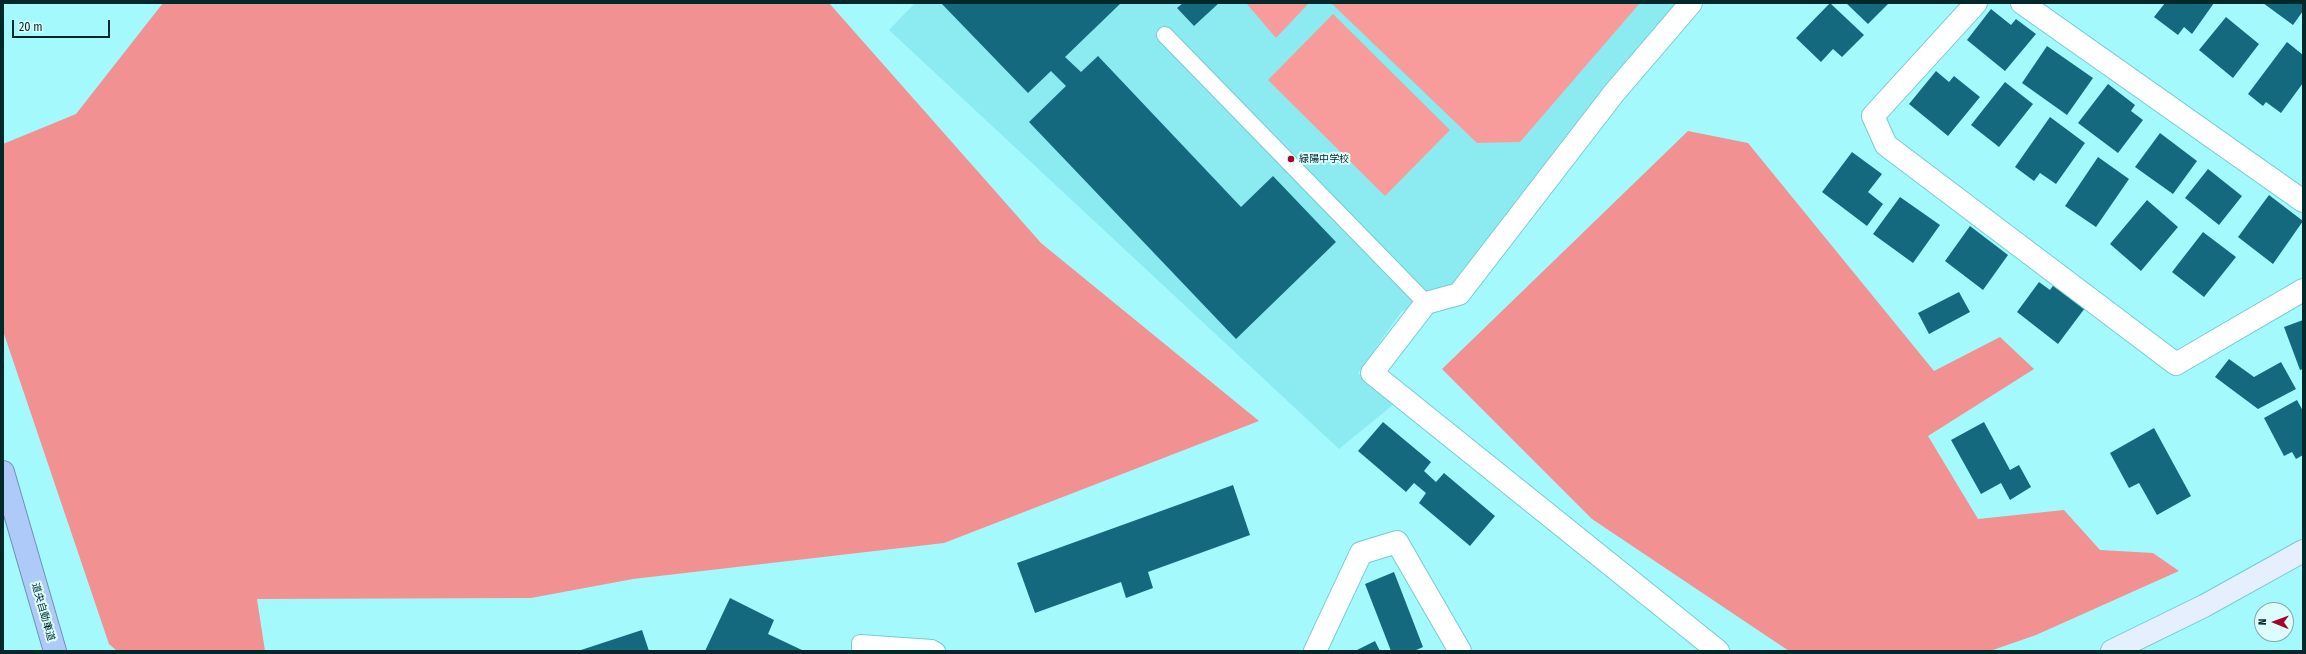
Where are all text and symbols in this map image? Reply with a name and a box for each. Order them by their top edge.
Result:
scale bar [14,12,112,38]
text: 20 m [19,20,43,34]
place label: 緑陽中学校 [1299,153,1349,165]
marker: 緑陽中学校 [1286,154,1296,164]
street label: 道央自動車道 [29,582,57,642]
north arrow [2254,602,2294,642]
text: N [2256,618,2269,625]

